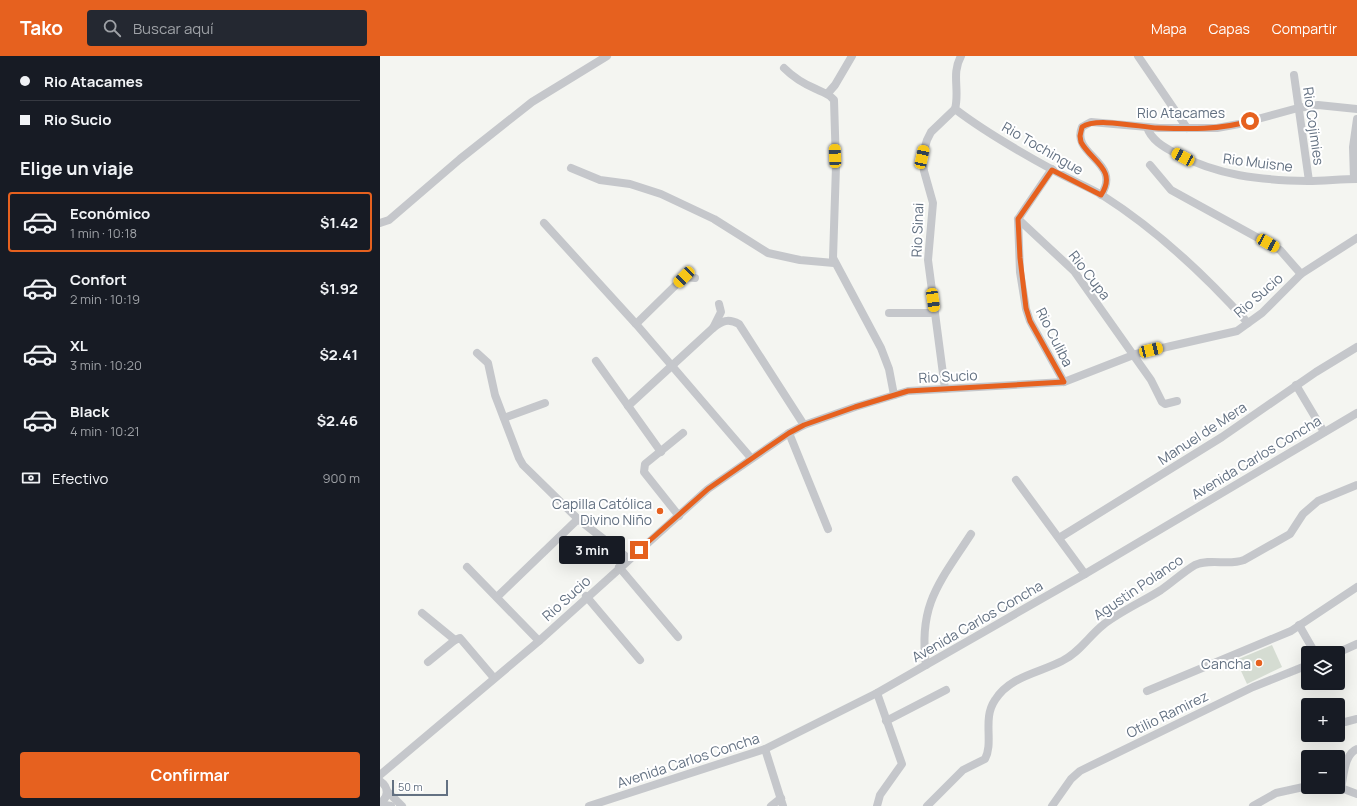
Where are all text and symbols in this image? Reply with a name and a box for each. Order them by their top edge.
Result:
search box [87,10,367,46]
text: Tako [20,15,63,41]
icon: search [101,17,123,39]
text: Buscar aquí [133,18,214,39]
text: Mapa [1151,19,1187,38]
text: Capas [1209,19,1250,38]
text: Compartir [1272,19,1337,38]
text: Rio Atacames [44,71,143,92]
street label: Rio Cojimies [1299,86,1329,166]
street label: Rio Atacames [1137,103,1225,122]
text: Rio Sucio [44,109,112,130]
route start [1241,112,1259,130]
street label: Rio Tochingue [999,117,1087,179]
car [829,144,841,168]
car [914,144,930,170]
car [1170,146,1196,168]
street label: Rio Muisne [1222,148,1294,176]
text: Elige un viaje [20,156,134,180]
street label: Rio Sinai [907,202,927,258]
text: Económico [70,203,150,224]
icon: car [22,204,58,240]
text: $1.42 [320,212,358,233]
text: 1 min · 10:18 [70,224,137,242]
car [1255,232,1281,254]
street label: Rio Cupa [1065,246,1115,304]
car [671,264,697,290]
street label: Rio Sucio [1229,268,1287,322]
text: Confort [70,269,127,290]
icon: car [22,270,58,306]
text: $1.92 [320,278,358,299]
car [925,287,941,313]
text: 2 min · 10:19 [70,290,140,308]
street label: Rio Culiba [1032,304,1078,370]
text: XL [70,335,88,356]
icon: car [22,336,58,372]
car [1138,341,1164,359]
text: $2.41 [319,344,358,365]
text: 3 min · 10:20 [70,356,142,374]
street label: Rio Sucio [918,365,978,387]
street label: Manuel de Mera [1154,397,1250,469]
text: Black [70,401,109,422]
icon: car [22,402,58,438]
text: $2.46 [317,410,358,431]
street label: Avenida Carlos Concha [1187,411,1325,503]
text: 4 min · 10:21 [70,422,140,440]
icon: cash [20,467,42,489]
text: Efectivo [52,468,108,489]
text: 900 m [322,469,360,487]
place label: Capilla Católica Divino Niño [552,494,652,529]
marker: Capilla Católica Divino Niño [655,506,665,516]
callout: 3 min [559,536,625,564]
text: 3 min [575,541,609,559]
route end [630,541,648,559]
street label: Agustin Polanco [1089,550,1187,624]
street label: Rio Sucio [538,571,594,625]
street label: Avenida Carlos Concha [908,576,1046,666]
map controls [1301,646,1345,794]
button: layers [1301,646,1345,690]
place label: Cancha [1201,654,1251,673]
marker: Cancha [1254,658,1264,668]
street label: Otilio Ramirez [1123,686,1211,742]
button: + [1301,698,1345,742]
street label: Avenida Carlos Concha [614,728,762,792]
button: − [1301,750,1345,794]
button: Confirmar [20,752,360,798]
scale bar [392,778,448,797]
text: 50 m [398,779,423,794]

